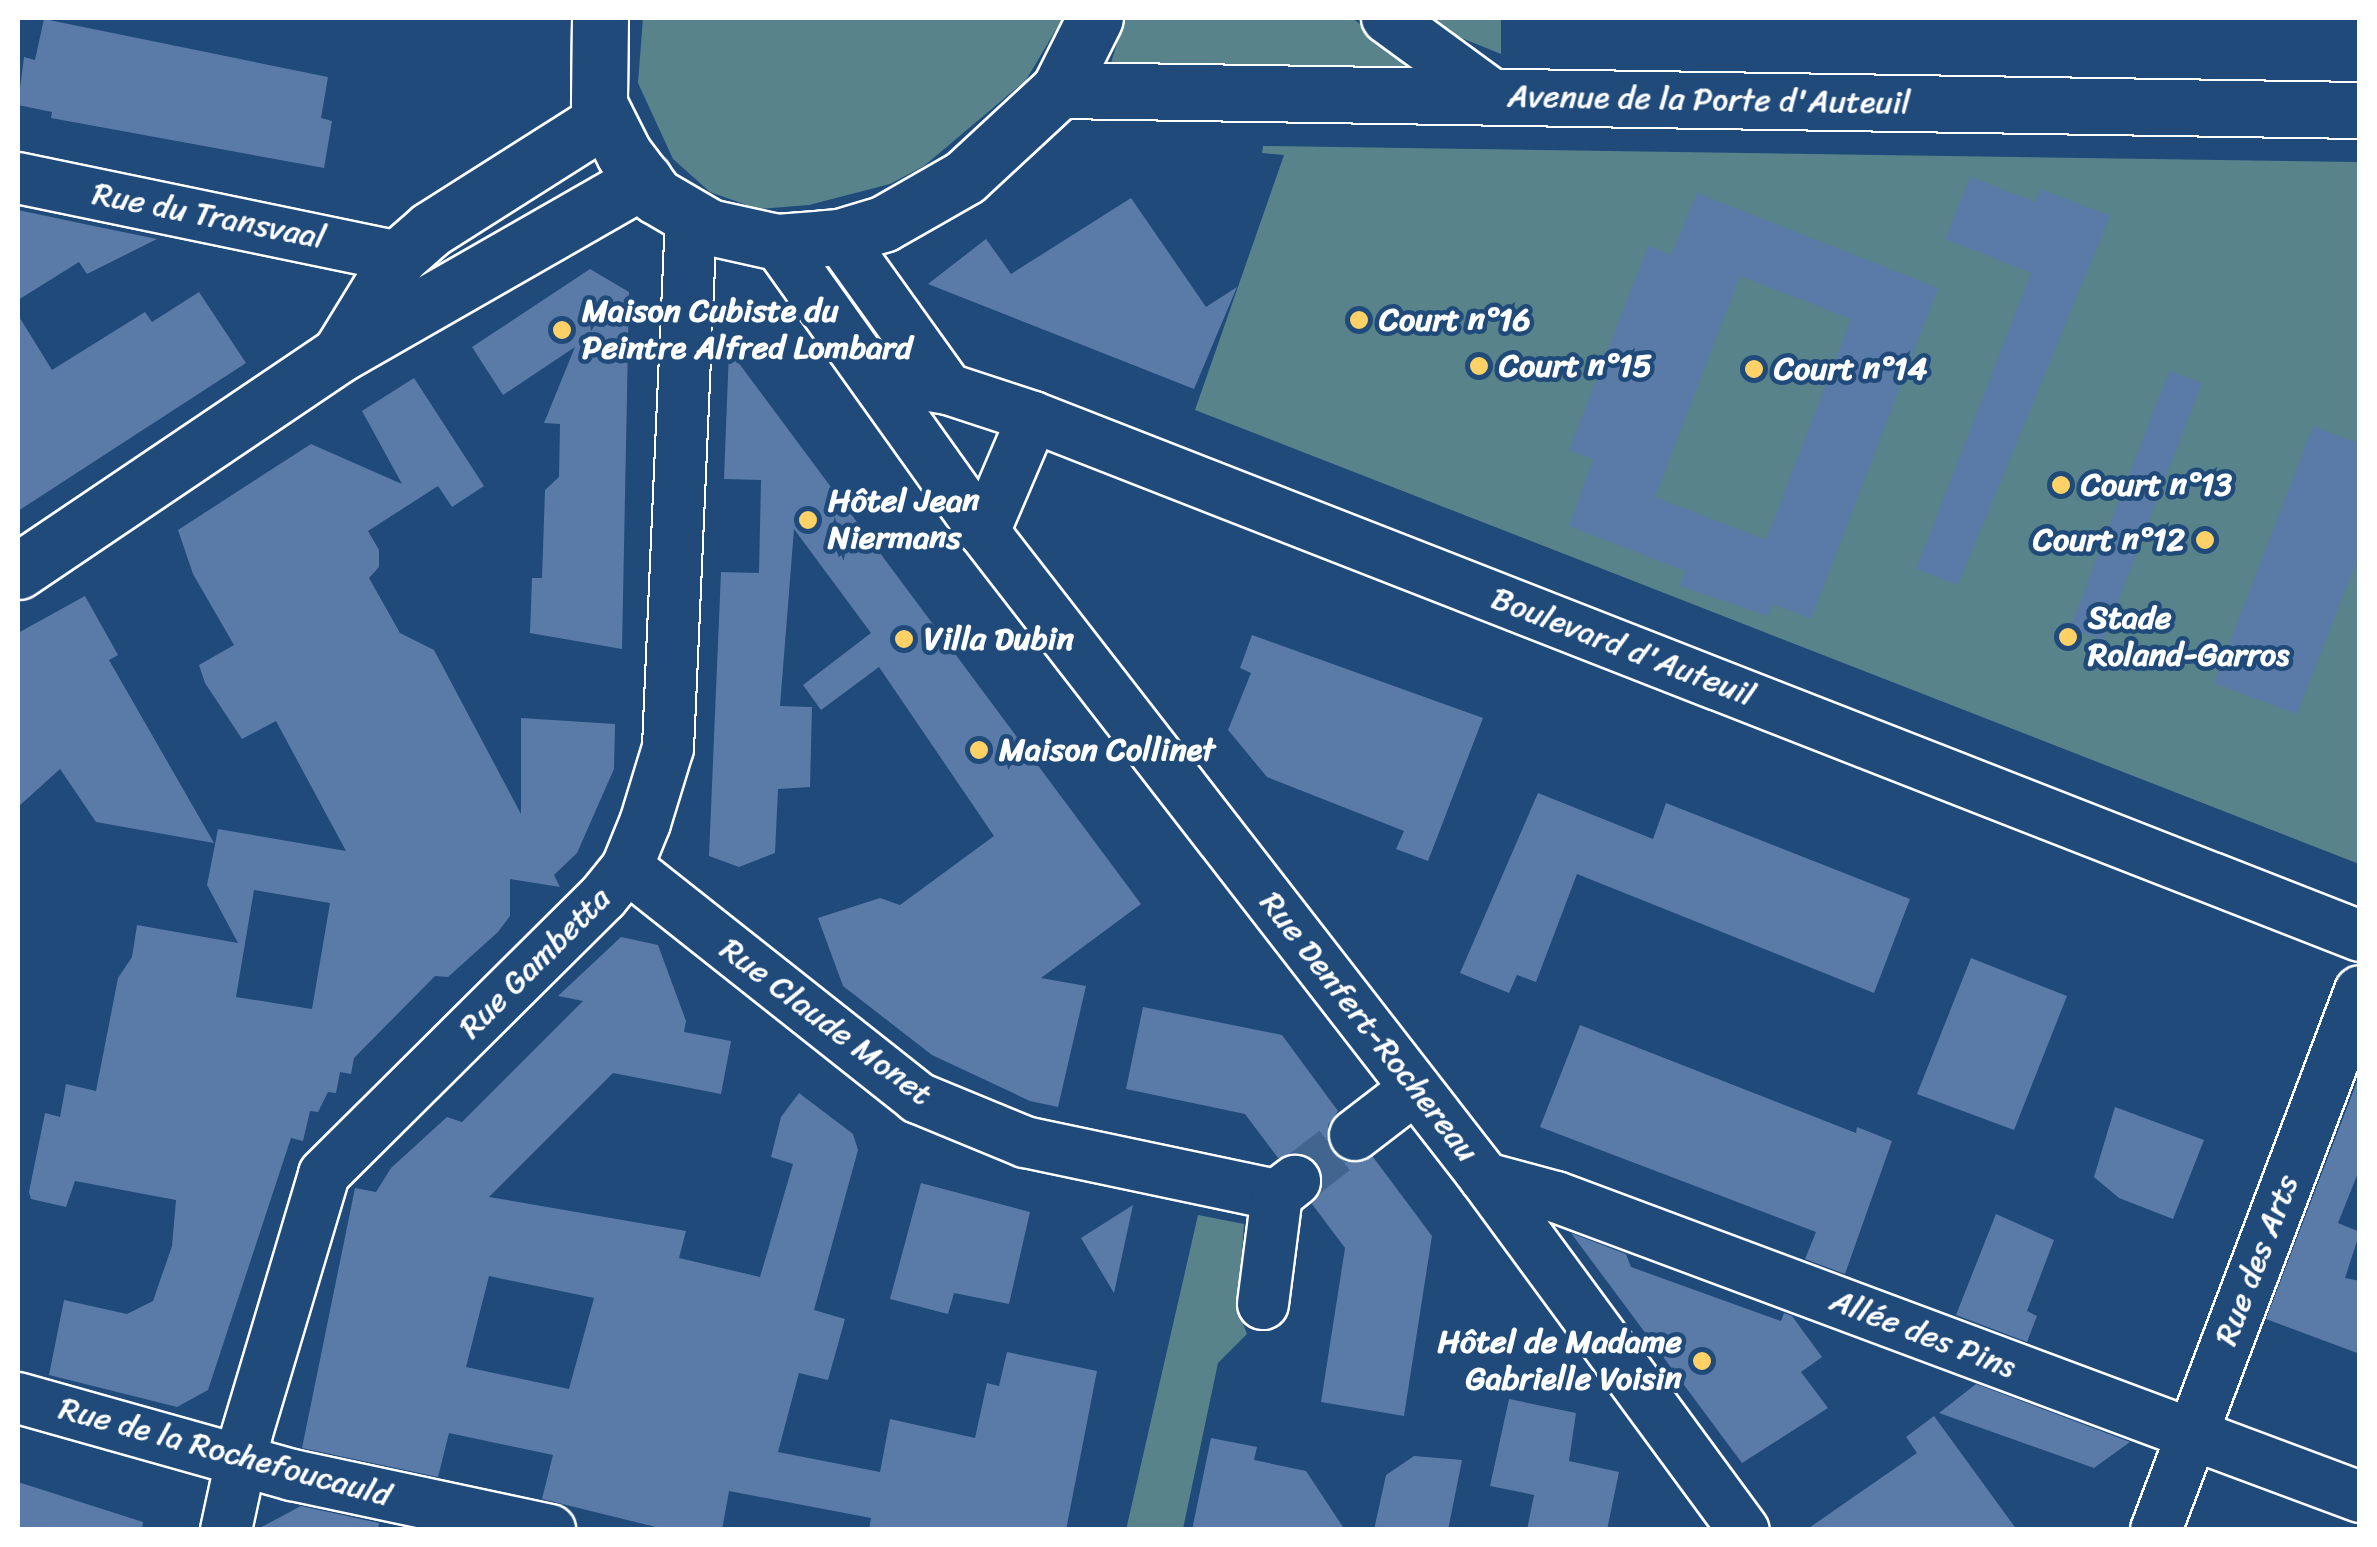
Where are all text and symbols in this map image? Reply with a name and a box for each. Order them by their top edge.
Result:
street label: Avenue de la Porte d'Auteuil [1506,77,1912,123]
street label: Rue du Transvaal [90,175,328,257]
place label: Maison Cubiste du Peintre Alfred Lombard [582,293,912,368]
place label: Court n°16 [1379,301,1531,339]
marker: Court n°16 [1348,309,1370,331]
marker: Maison Cubiste du Peintre Alfred Lombard [551,319,573,341]
place label: Court n°15 [1499,347,1652,385]
place label: Court n°14 [1774,350,1927,388]
marker: Court n°15 [1468,355,1490,377]
marker: Court n°14 [1743,358,1765,380]
place label: Court n°13 [2081,466,2232,504]
marker: Court n°13 [2050,474,2072,496]
place label: Hôtel Jean Niermans [828,483,980,558]
marker: Hôtel Jean Niermans [797,509,819,531]
place label: Court n°12 [2033,521,2185,559]
marker: Court n°12 [2194,529,2216,551]
street label: Boulevard d'Auteuil [1485,579,1761,715]
place label: Stade Roland-Garros [2088,600,2289,675]
place label: Villa Dubin [924,620,1074,658]
marker: Stade Roland-Garros [2057,626,2079,648]
marker: Villa Dubin [893,628,915,650]
place label: Maison Collinet [999,731,1216,769]
marker: Maison Collinet [968,739,990,761]
street label: Rue Gambetta [451,879,619,1047]
street label: Rue Denfert-Rochereau [1251,884,1487,1170]
street label: Rue Claude Monet [713,930,939,1114]
street label: Rue des Arts [2207,1170,2307,1350]
street label: Allée des Pins [1824,1281,2022,1387]
place label: Hôtel de Madame Gabrielle Voisin [1438,1324,1682,1399]
marker: Hôtel de Madame Gabrielle Voisin [1691,1350,1713,1372]
street label: Rue de la Rochefoucauld [54,1389,396,1515]

